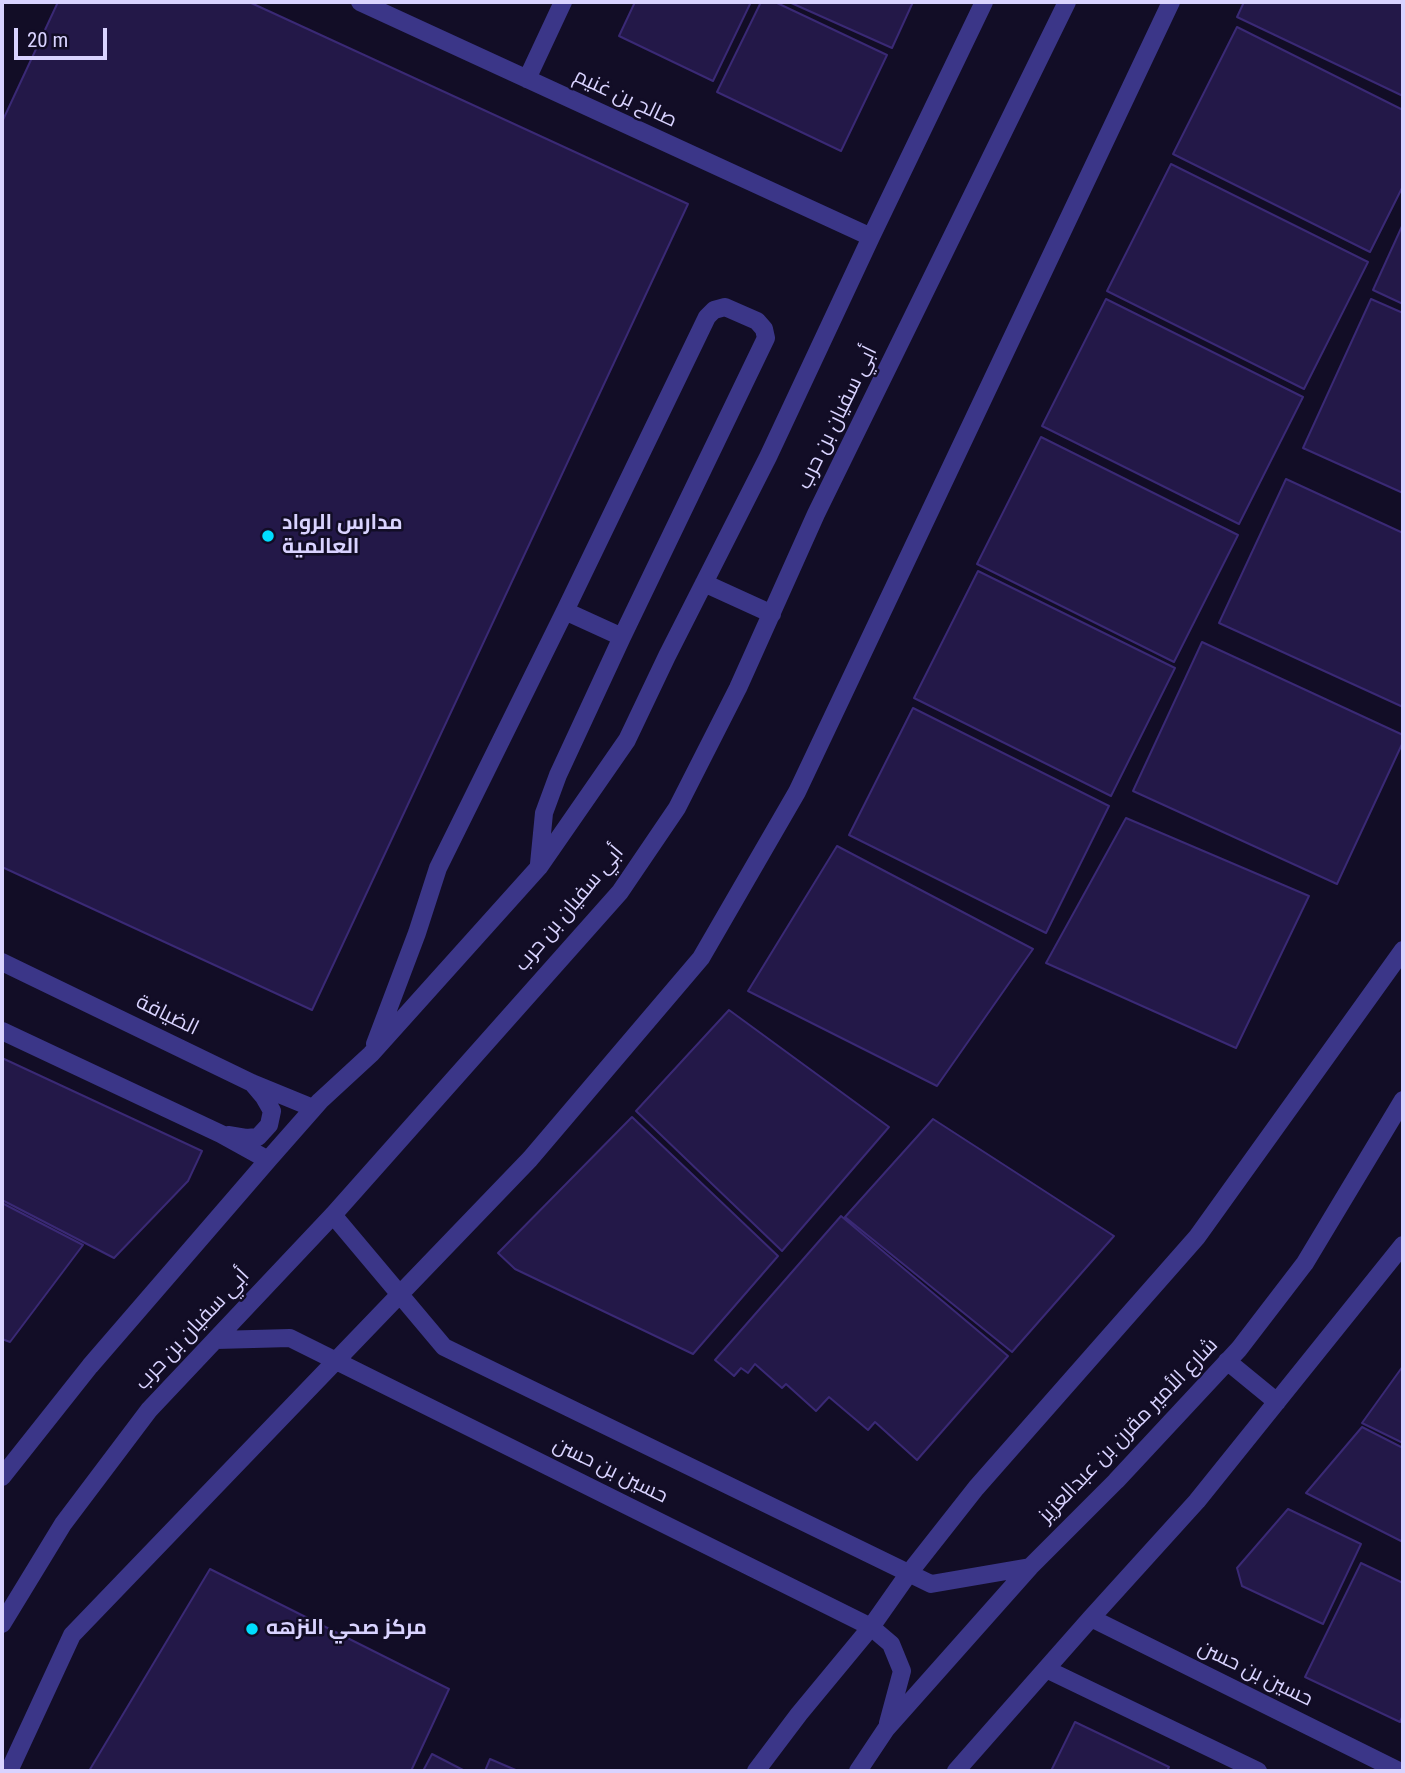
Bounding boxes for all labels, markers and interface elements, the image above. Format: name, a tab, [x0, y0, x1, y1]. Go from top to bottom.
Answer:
scale bar	[18, 14, 110, 58]
text: 20 m	[27, 28, 68, 52]
street label: صالح بن غنيم	[569, 64, 681, 134]
street label: أبي سفيان بن حرب	[792, 342, 884, 494]
place label: مدارس الرواد العالمية	[282, 511, 403, 561]
marker: مدارس الرواد العالمية	[260, 528, 276, 544]
street label: أبي سفيان بن حرب	[510, 841, 630, 977]
street label: الضيافة	[132, 990, 202, 1042]
street label: أبي سفيان بن حرب	[131, 1264, 255, 1396]
street label: شارع الأمير مقرن بن عبدالعزيز	[1034, 1333, 1224, 1529]
street label: حسين بن حسن	[549, 1432, 671, 1510]
place label: مركز صحي النزهه	[266, 1616, 427, 1642]
marker: مركز صحي النزهه	[244, 1621, 260, 1637]
street label: حسين بن حسن	[1194, 1635, 1316, 1713]

